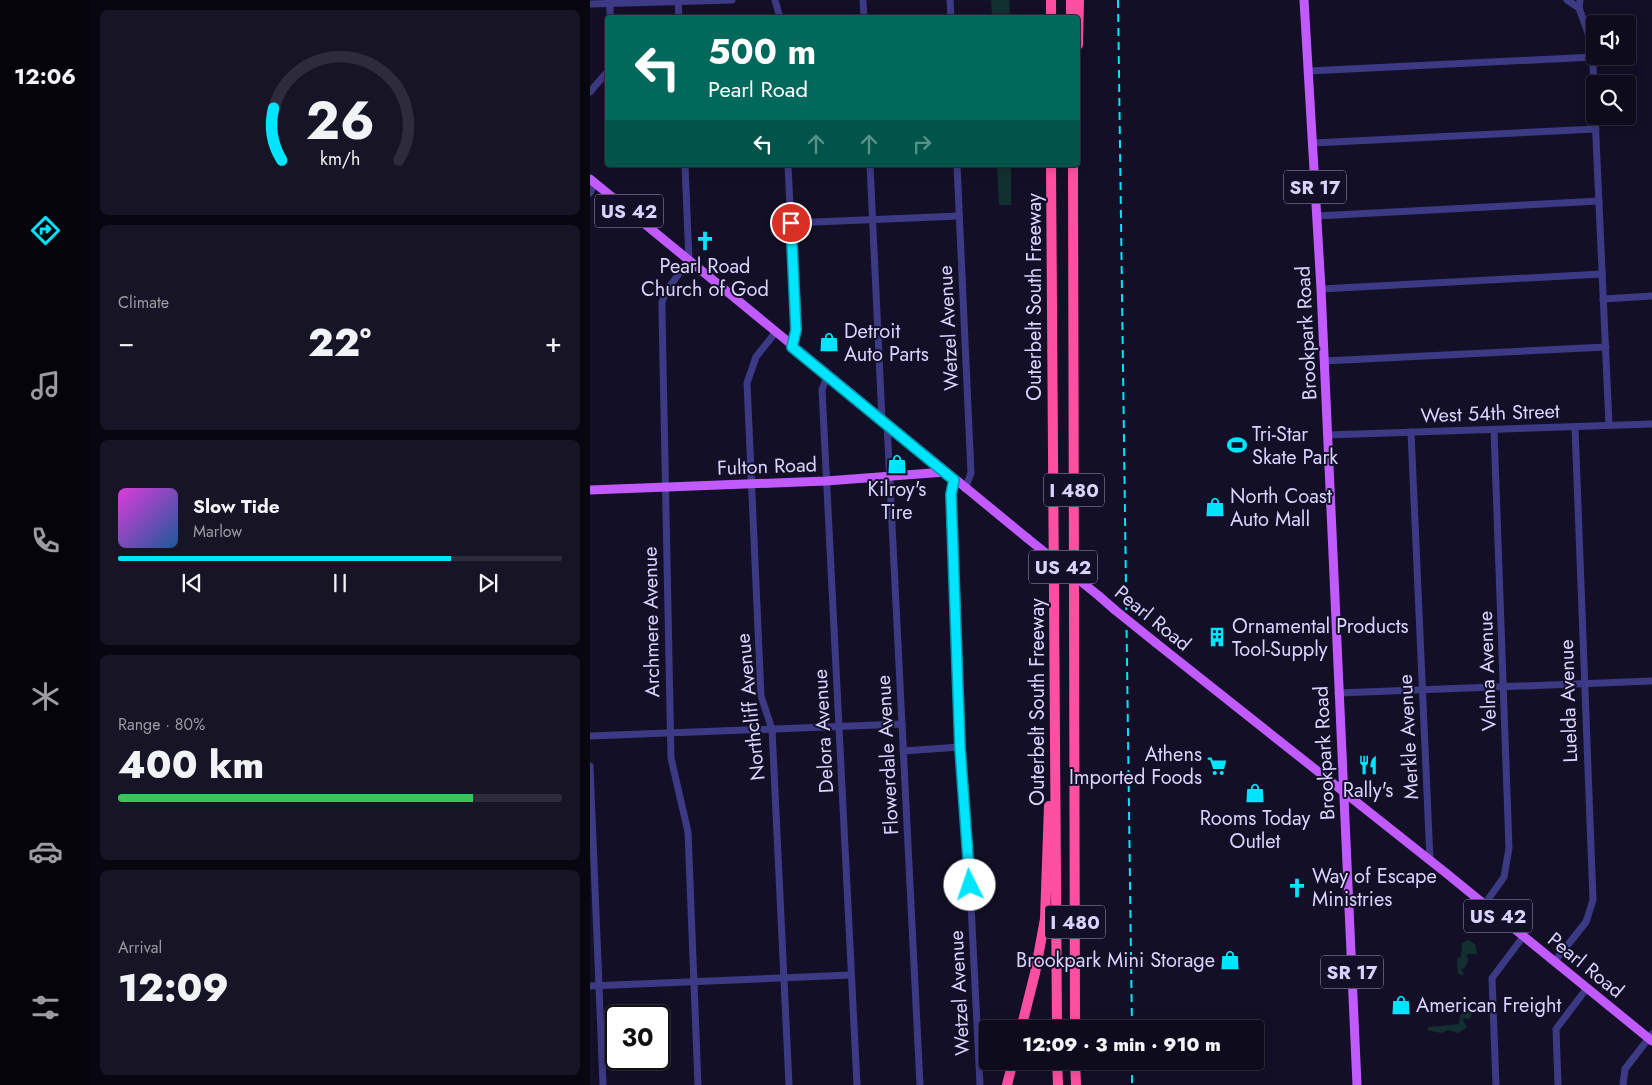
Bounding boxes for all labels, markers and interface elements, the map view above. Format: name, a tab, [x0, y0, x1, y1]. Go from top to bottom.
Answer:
map controls	[1586, 15, 1636, 125]
button: sound	[1586, 15, 1636, 65]
text: 500 m	[708, 27, 816, 77]
icon: left	[625, 35, 690, 100]
text: 12:06	[14, 60, 76, 92]
text: Pearl Road	[708, 73, 808, 105]
button: search	[1586, 75, 1636, 125]
text: 26	[306, 83, 374, 159]
icon: left	[749, 130, 777, 158]
icon: ahead	[802, 130, 830, 158]
icon: ahead	[855, 130, 883, 158]
icon: right	[908, 130, 936, 158]
text: km/h	[320, 146, 360, 172]
road number: SR 17	[1284, 170, 1346, 203]
street label: Outerbelt South Freeway	[1020, 193, 1049, 401]
road number: US 42	[595, 195, 663, 228]
pin	[770, 202, 812, 244]
icon: arrive	[777, 209, 805, 237]
icon: directions	[28, 213, 63, 248]
church icon: Pearl Road Church of God	[694, 230, 716, 252]
place label: Pearl Road Church of God	[641, 252, 769, 304]
street label: Wetzel Avenue	[931, 265, 966, 391]
street label: Brookpark Road	[1289, 265, 1324, 401]
text: Climate	[118, 291, 169, 314]
text: 22°	[308, 315, 371, 370]
place label: Detroit Auto Parts	[844, 317, 929, 369]
text: −	[118, 322, 135, 363]
text: +	[545, 322, 562, 363]
shop icon: Detroit Auto Parts	[818, 331, 840, 353]
icon: music	[28, 368, 63, 403]
street label: West 54th Street	[1420, 397, 1560, 430]
place label: Tri-Star Skate Park	[1252, 420, 1338, 472]
sports icon: Tri-Star Skate Park	[1226, 434, 1248, 456]
street label: Fulton Road	[717, 450, 818, 483]
shop icon: Kilroy's Tire	[886, 453, 908, 475]
road number: I 480	[1044, 474, 1104, 506]
place label: Kilroy's Tire	[868, 475, 926, 527]
place label: North Coast Auto Mall	[1230, 482, 1332, 534]
text: Slow Tide	[193, 493, 280, 520]
shop icon: North Coast Auto Mall	[1204, 496, 1226, 518]
text: Marlow	[193, 520, 242, 543]
icon: phone	[28, 523, 63, 558]
street label: Archmere Avenue	[636, 546, 667, 698]
road number: US 42	[1029, 550, 1097, 584]
icon: previous	[178, 569, 206, 597]
icon: pause	[326, 569, 354, 597]
icon: next	[474, 569, 502, 597]
street label: Pearl Road	[1108, 579, 1197, 658]
street label: Outerbelt South Freeway	[1023, 598, 1052, 806]
street label: Velma Avenue	[1471, 610, 1504, 731]
place label: Ornamental Products Tool-Supply	[1232, 612, 1409, 664]
building icon: Ornamental Products Tool-Supply	[1206, 626, 1228, 648]
street label: Northcliff Avenue	[728, 632, 773, 782]
street label: Luelda Avenue	[1552, 639, 1585, 763]
street label: Delora Avenue	[806, 668, 841, 794]
street label: Flowerdale Avenue	[869, 674, 906, 836]
street label: Merkle Avenue	[1391, 674, 1426, 800]
icon: climate	[28, 679, 63, 714]
street label: Brookpark Road	[1307, 685, 1342, 821]
text: Range · 80%	[118, 713, 205, 736]
text: 400 km	[118, 737, 264, 792]
place label: Athens Imported Foods	[1069, 740, 1202, 792]
restaurant icon: Rally's	[1357, 754, 1379, 776]
supermarket icon: Athens Imported Foods	[1206, 755, 1228, 777]
place label: Rally's	[1343, 776, 1393, 805]
shop icon: Rooms Today Outlet	[1244, 782, 1266, 804]
place label: Rooms Today Outlet	[1200, 804, 1311, 856]
icon: car	[28, 834, 63, 869]
position arrow	[943, 858, 995, 910]
place label: Way of Escape Ministries	[1312, 862, 1437, 914]
church icon: Way of Escape Ministries	[1286, 877, 1308, 899]
road number: US 42	[1464, 899, 1532, 932]
road number: I 480	[1045, 906, 1105, 939]
street label: Pearl Road	[1541, 926, 1630, 1005]
street label: Wetzel Avenue	[942, 930, 977, 1056]
text: Arrival	[118, 936, 162, 959]
place label: Brookpark Mini Storage	[1016, 946, 1215, 975]
shop icon: Brookpark Mini Storage	[1219, 949, 1241, 971]
road number: SR 17	[1321, 956, 1383, 989]
text: 12:09	[118, 960, 229, 1015]
icon: filters	[28, 990, 63, 1025]
place label: American Freight	[1416, 991, 1561, 1020]
shop icon: American Freight	[1390, 994, 1412, 1016]
speed limit sign: 30	[605, 1005, 670, 1070]
text: 12:09 · 3 min · 910 m	[1022, 1031, 1221, 1058]

